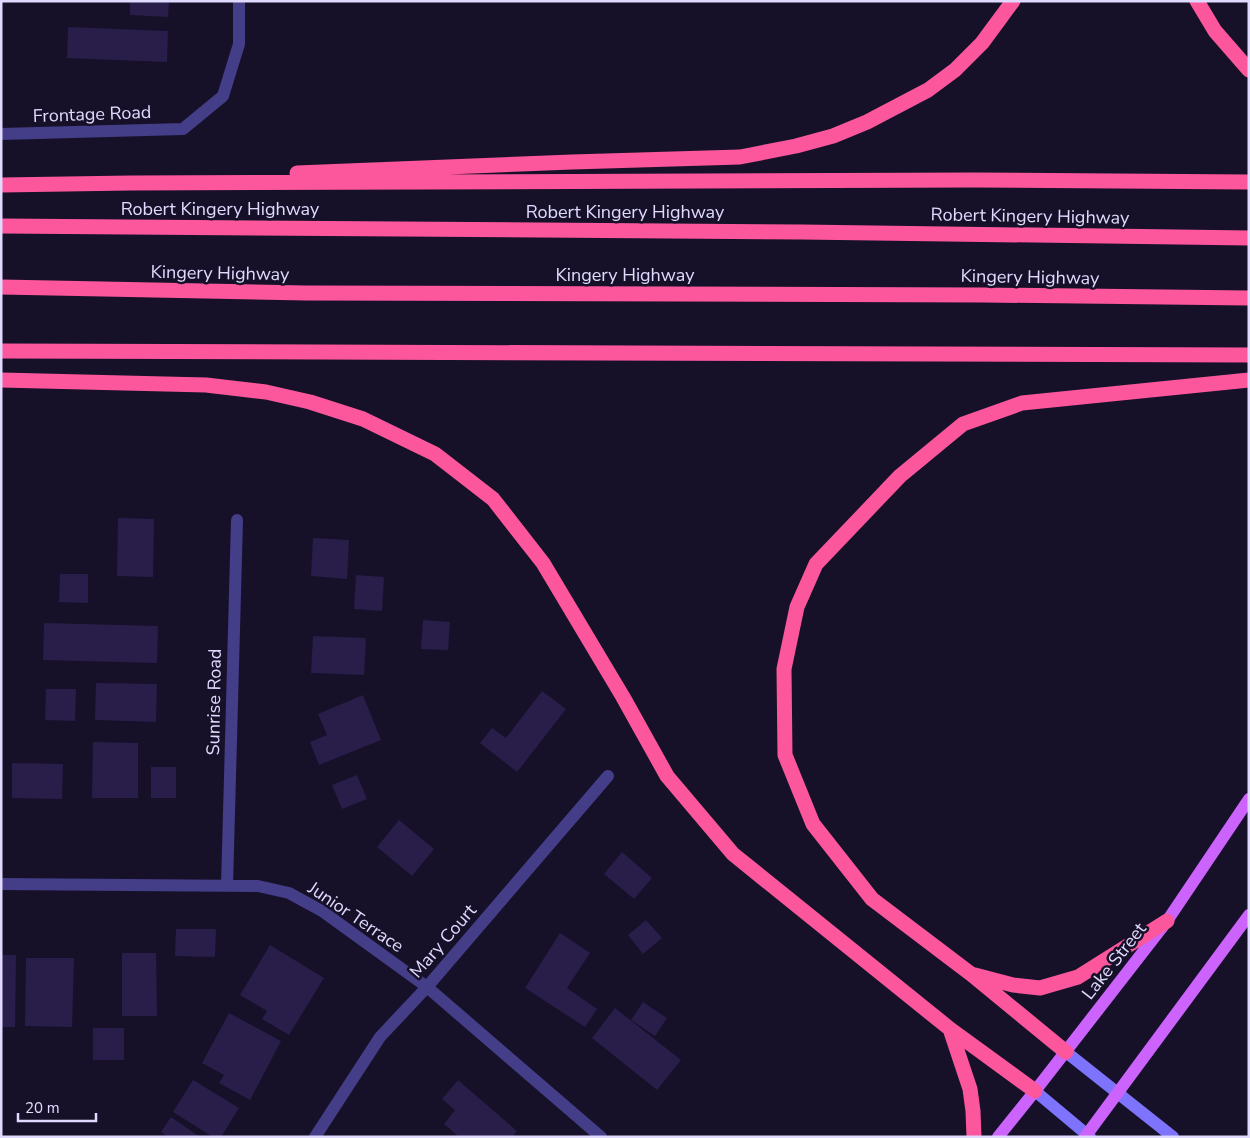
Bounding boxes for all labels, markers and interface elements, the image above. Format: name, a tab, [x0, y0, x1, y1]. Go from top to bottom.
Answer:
street label: Frontage Road	[32, 100, 152, 128]
street label: Robert Kingery Highway	[121, 197, 320, 221]
street label: Robert Kingery Highway	[526, 200, 725, 224]
street label: Robert Kingery Highway	[930, 202, 1130, 230]
street label: Kingery Highway	[150, 260, 290, 286]
street label: Kingery Highway	[556, 263, 695, 287]
street label: Kingery Highway	[960, 264, 1100, 290]
street label: Sunrise Road	[201, 648, 227, 756]
street label: Junior Terrace	[303, 876, 409, 958]
street label: Mary Court	[404, 898, 482, 983]
street label: Lake Street	[1076, 917, 1152, 1004]
scale bar	[18, 1090, 95, 1122]
text: 20 m	[25, 1098, 60, 1118]

